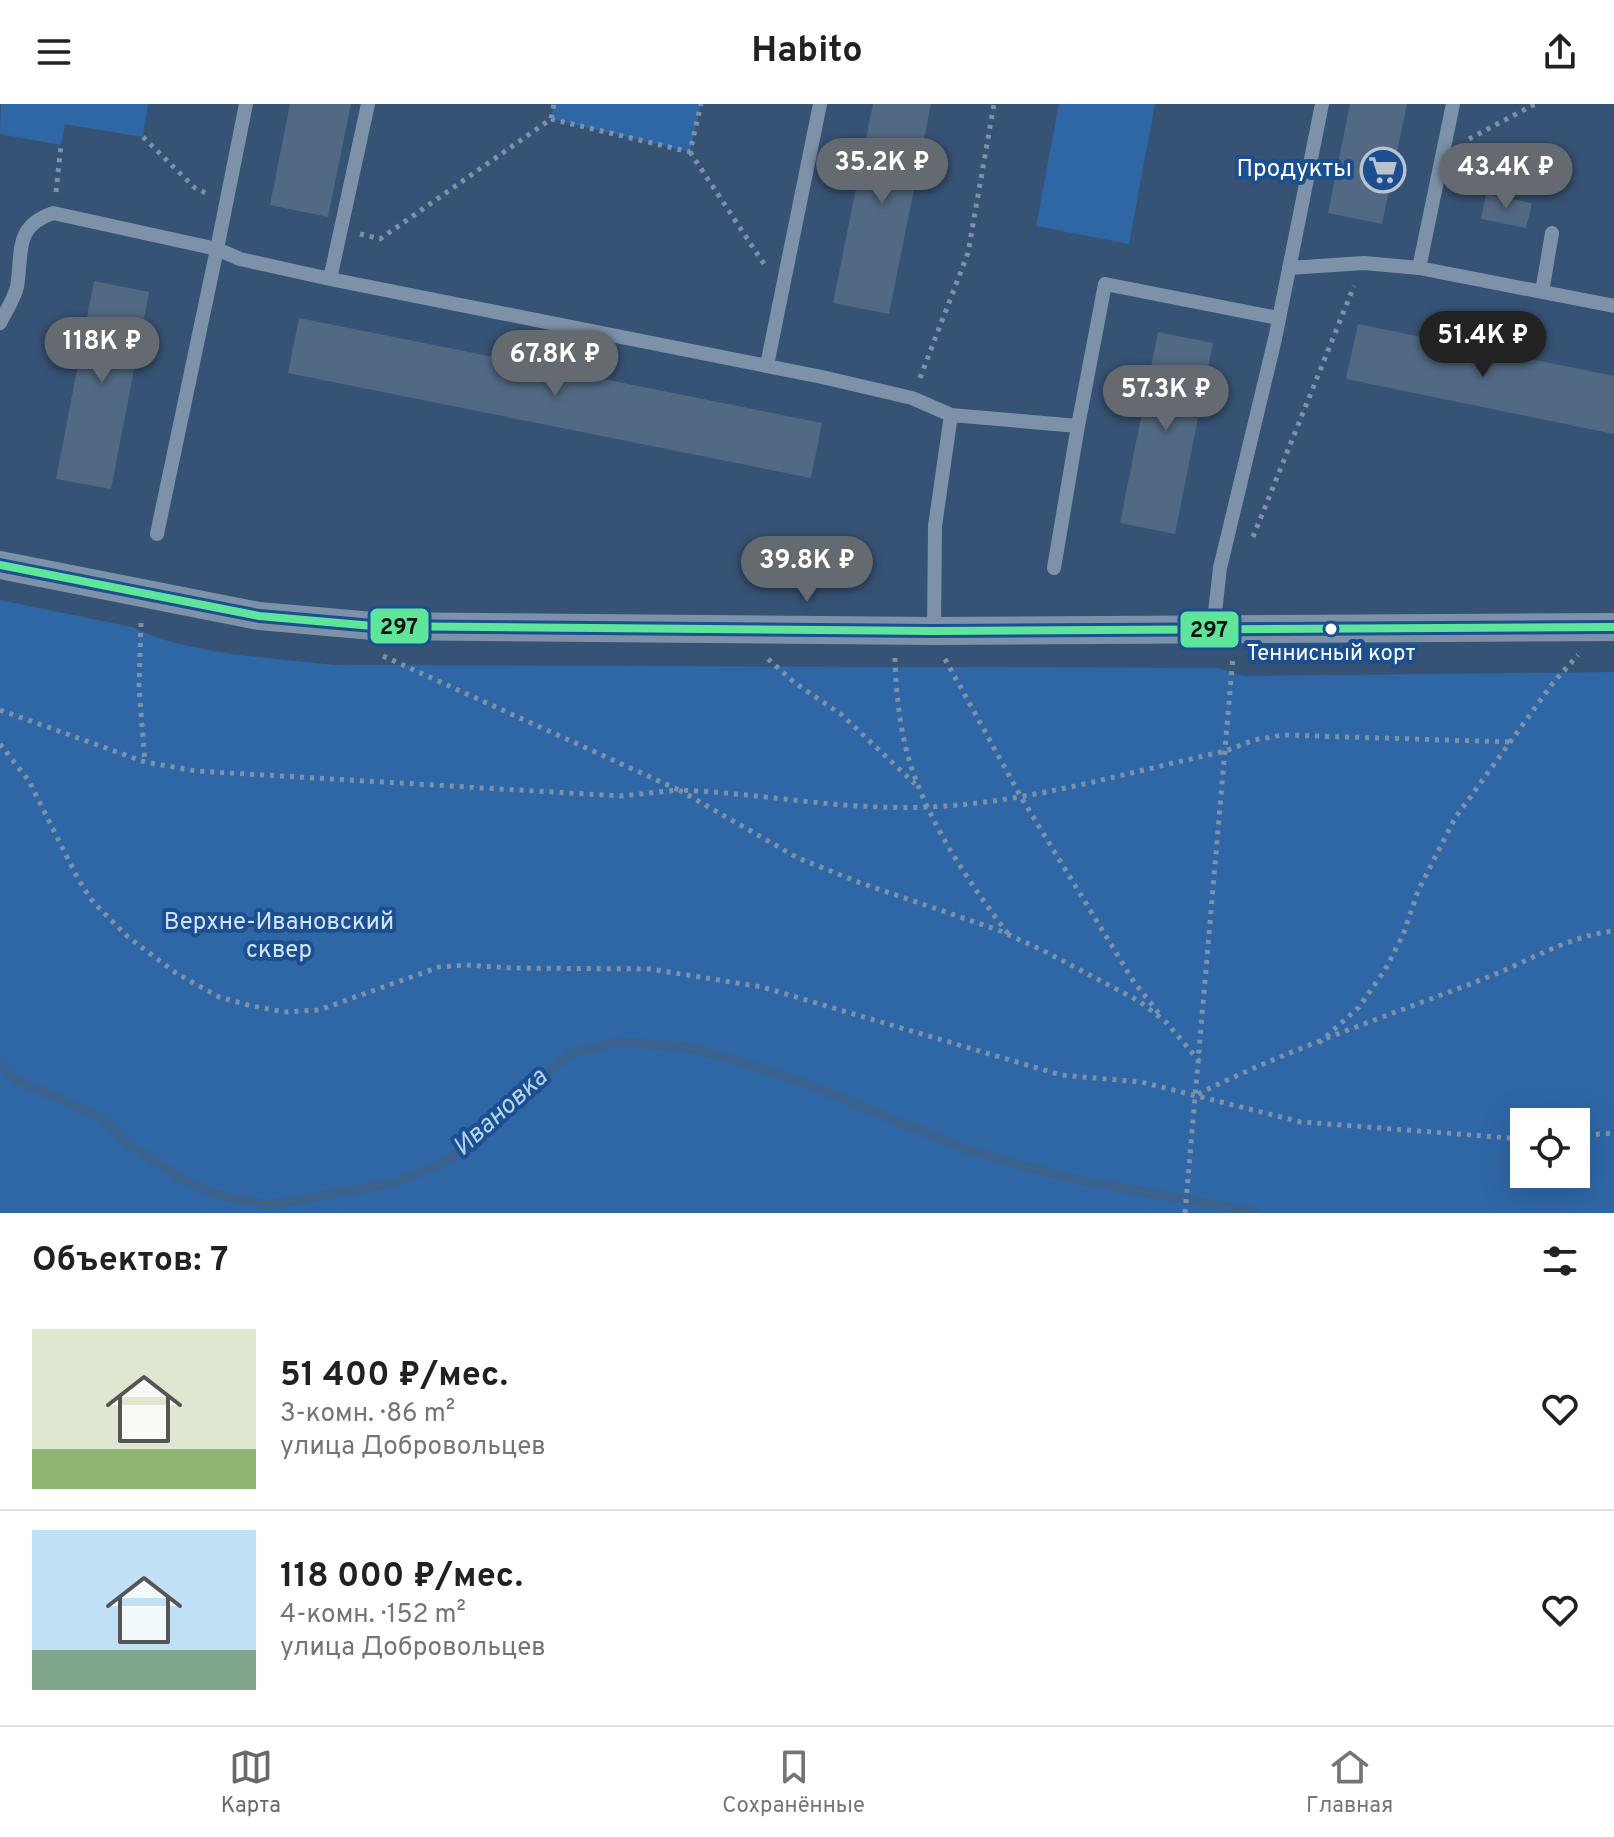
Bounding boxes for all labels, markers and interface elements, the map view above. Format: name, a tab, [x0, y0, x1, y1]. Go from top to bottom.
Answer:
text: Habito	[751, 29, 863, 75]
icon: menu	[32, 30, 76, 74]
icon: share	[1538, 30, 1582, 74]
pin: 35.2K ₽	[808, 138, 956, 206]
pin: 43.4K ₽	[1432, 143, 1580, 211]
supermarket icon: Продукты	[1359, 146, 1407, 194]
text: 35.2K ₽	[834, 147, 930, 180]
text: 43.4K ₽	[1458, 152, 1554, 185]
place label: Продукты	[1236, 155, 1352, 185]
pin: 51.4K ₽	[1409, 311, 1557, 379]
pin: 118K ₽	[37, 317, 167, 385]
text: 51.4K ₽	[1437, 320, 1529, 353]
text: 118K ₽	[62, 326, 142, 359]
pin: 67.8K ₽	[481, 330, 629, 398]
text: 67.8K ₽	[509, 339, 601, 372]
pin: 57.3K ₽	[1092, 365, 1240, 433]
text: 57.3K ₽	[1121, 374, 1211, 407]
pin: 39.8K ₽	[733, 536, 881, 604]
text: 39.8K ₽	[759, 545, 855, 578]
line badge: 297	[369, 607, 430, 645]
line badge: 297	[1179, 610, 1240, 649]
text: 297	[380, 615, 418, 642]
text: 297	[1190, 618, 1228, 645]
marker: Теннисный корт	[1323, 621, 1339, 637]
place label: Теннисный корт	[1247, 641, 1416, 668]
park label: Верхне-Ивановский сквер	[164, 908, 394, 966]
water label: Ивановка	[447, 1061, 556, 1164]
map controls	[1510, 1108, 1590, 1188]
button: locate	[1510, 1108, 1590, 1188]
icon: filters	[1538, 1239, 1582, 1283]
text: Объектов: 7	[32, 1240, 228, 1283]
text: 51 400 ₽/мес.	[280, 1355, 508, 1398]
icon: home	[96, 1361, 192, 1457]
icon: heart	[1538, 1387, 1582, 1431]
text: 3-комн. · 86 m²	[280, 1398, 455, 1431]
text: улица Добровольцев	[280, 1431, 546, 1464]
text: 118 000 ₽/мес.	[280, 1556, 523, 1599]
icon: home	[96, 1562, 192, 1658]
icon: heart	[1538, 1588, 1582, 1632]
text: 4-комн. · 152 m²	[280, 1599, 466, 1632]
text: улица Добровольцев	[280, 1632, 546, 1665]
tab: Карта	[221, 1745, 281, 1820]
tab: Сохранённые	[722, 1745, 865, 1820]
tab: Главная	[1306, 1745, 1393, 1820]

